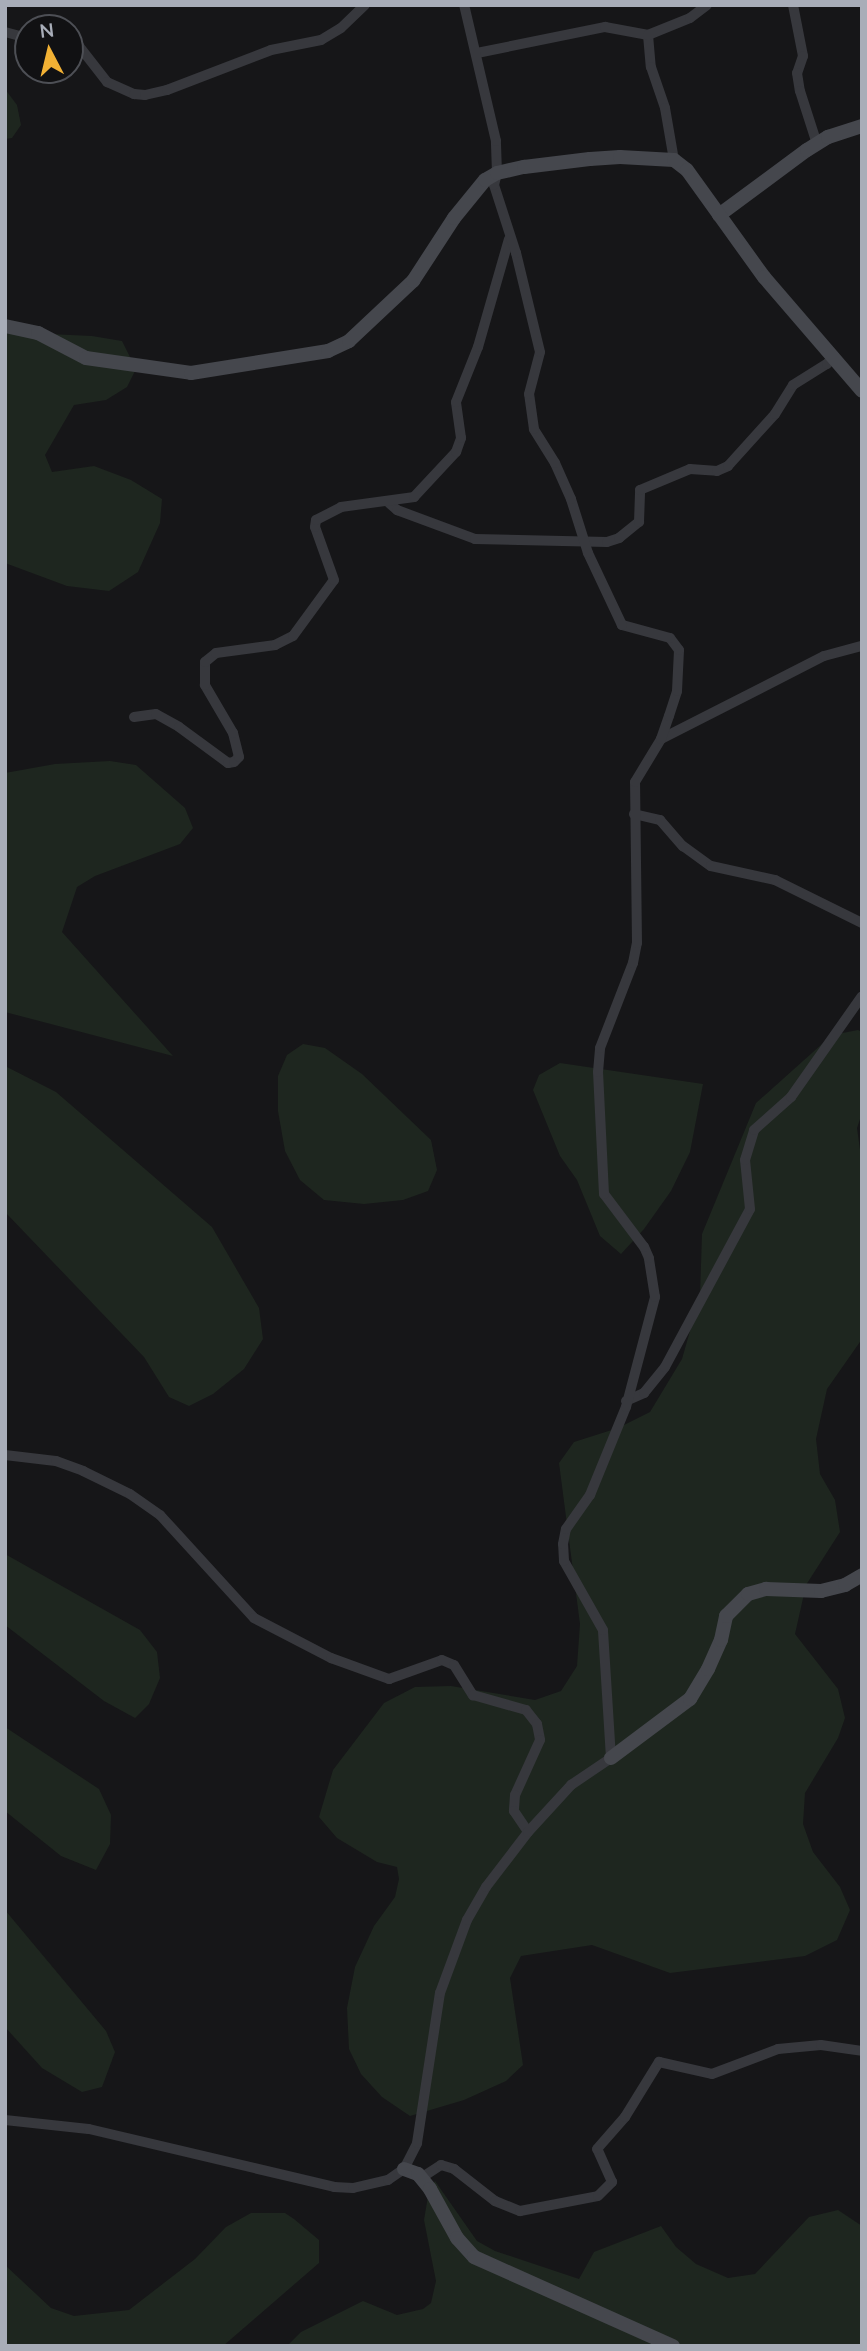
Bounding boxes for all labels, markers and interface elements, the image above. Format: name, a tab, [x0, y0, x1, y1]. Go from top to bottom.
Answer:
north arrow	[14, 14, 84, 84]
text: N	[38, 17, 55, 43]

